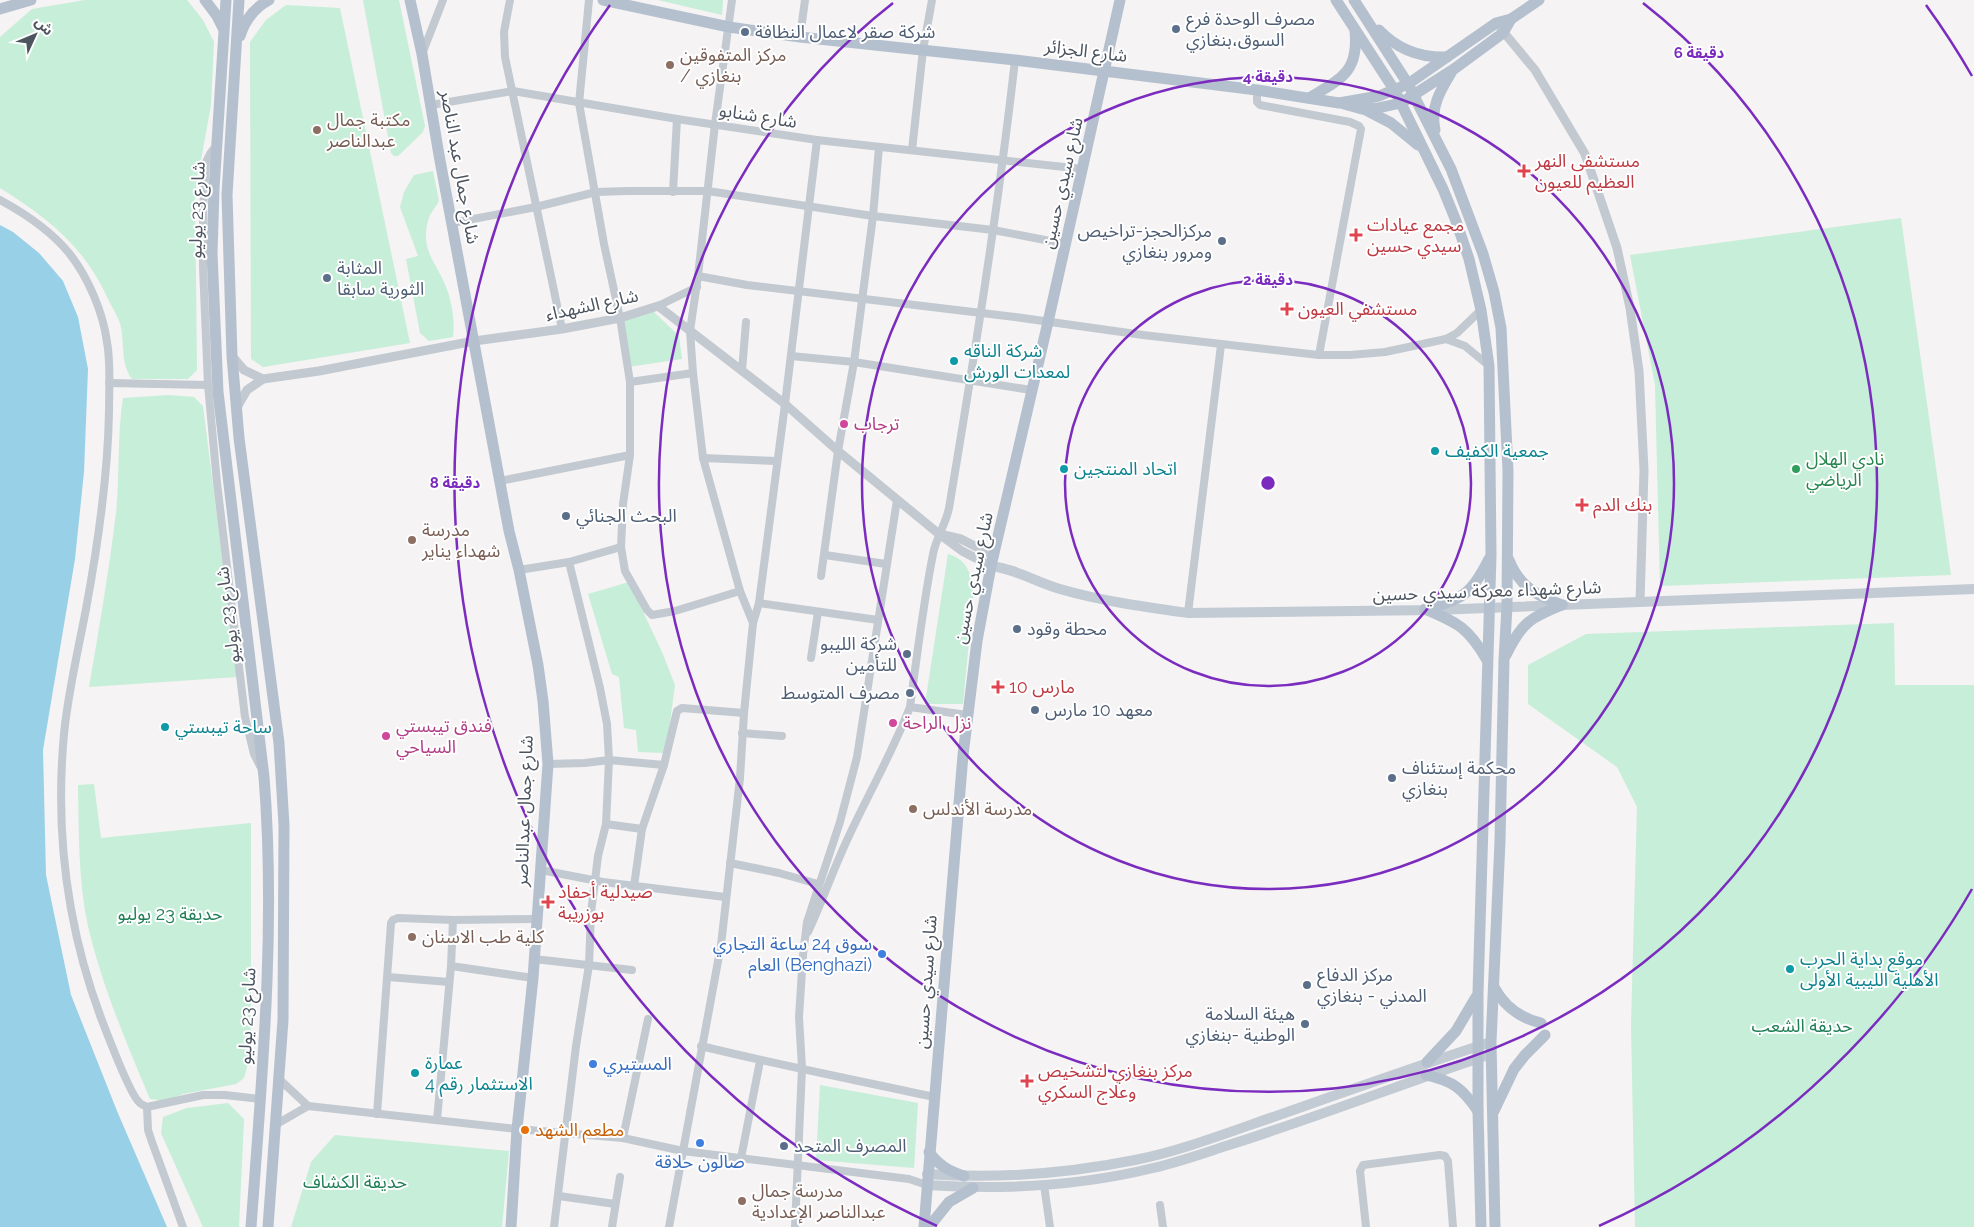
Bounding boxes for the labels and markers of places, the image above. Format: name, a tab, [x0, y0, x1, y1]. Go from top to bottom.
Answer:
place label: مصرف الوحدة فرع السوق،بنغازي	[1186, 8, 1315, 53]
place label: شركة صقر لاعمال النظافة	[755, 21, 935, 43]
marker: مصرف الوحدة فرع السوق،بنغازي	[1170, 23, 1182, 35]
marker: شركة صقر لاعمال النظافة	[739, 26, 751, 38]
place label: مركز المتفوقين / بنغازي	[680, 44, 786, 89]
marker: مركز المتفوقين / بنغازي	[664, 59, 676, 71]
place label: مكتبة جمال عبدالناصر	[326, 109, 411, 152]
marker: مكتبة جمال عبدالناصر	[311, 124, 323, 136]
place label: مستشفى النهر العظيم للعيون	[1534, 150, 1640, 195]
marker: مستشفى النهر العظيم للعيون	[1517, 164, 1531, 178]
place label: مجمع عيادات سيدي حسين	[1367, 214, 1464, 259]
place label: مركزالحجز-تراخيص ومرور بنغازي	[1077, 220, 1212, 265]
marker: مجمع عيادات سيدي حسين	[1349, 228, 1363, 242]
marker: مركزالحجز-تراخيص ومرور بنغازي	[1216, 235, 1228, 247]
place label: المثابة الثورية سابقا	[337, 257, 424, 300]
marker: المثابة الثورية سابقا	[321, 272, 333, 284]
place label: مستشفي العيون	[1298, 298, 1417, 322]
marker: مستشفي العيون	[1280, 302, 1294, 316]
place label: شركة الناقه لمعدات الورش	[964, 340, 1070, 383]
marker: شركة الناقه لمعدات الورش	[948, 355, 960, 367]
place label: ترجاب	[854, 413, 900, 435]
marker: ترجاب	[838, 418, 850, 430]
place label: جمعية الكفيف	[1445, 440, 1549, 461]
marker: جمعية الكفيف	[1429, 445, 1441, 457]
place label: نادي الهلال الرياضي	[1806, 448, 1884, 493]
place label: اتحاد المنتجين	[1074, 458, 1177, 480]
marker: اتحاد المنتجين	[1058, 463, 1070, 475]
marker: نادي الهلال الرياضي	[1790, 463, 1802, 475]
centre of rings	[1259, 474, 1277, 492]
place label: بنك الدم	[1593, 494, 1652, 519]
marker: بنك الدم	[1575, 498, 1589, 512]
place label: البحث الجنائي	[576, 505, 677, 529]
marker: البحث الجنائي	[560, 510, 572, 522]
place label: مدرسة شهداء يناير	[421, 519, 500, 562]
marker: مدرسة شهداء يناير	[406, 534, 418, 546]
place label: محطة وقود	[1027, 618, 1107, 640]
marker: محطة وقود	[1011, 623, 1023, 635]
place label: شركة الليبو للتأمين	[820, 633, 897, 676]
marker: شركة الليبو للتأمين	[901, 648, 913, 660]
place label: 10 مارس	[1009, 676, 1075, 698]
marker: 10 مارس	[991, 680, 1005, 694]
place label: مصرف المتوسط	[781, 682, 900, 704]
marker: مصرف المتوسط	[904, 687, 916, 699]
place label: معهد 10 مارس	[1045, 699, 1153, 721]
marker: معهد 10 مارس	[1029, 704, 1041, 716]
place label: نزل الراحة	[903, 712, 971, 734]
place label: فندق تيبستي السياحي	[396, 715, 492, 760]
place label: ساحة تيبستي	[175, 716, 272, 740]
marker: نزل الراحة	[887, 717, 899, 729]
marker: ساحة تيبستي	[159, 721, 171, 733]
marker: فندق تيبستي السياحي	[380, 730, 392, 742]
place label: محكمة إستئناف بنغازي	[1402, 757, 1516, 802]
marker: محكمة إستئناف بنغازي	[1386, 772, 1398, 784]
place label: مدرسة الأندلس	[923, 798, 1032, 820]
marker: مدرسة الأندلس	[907, 803, 919, 815]
place label: صيدلية أحفاد بوزريبة	[558, 881, 653, 924]
marker: صيدلية أحفاد بوزريبة	[542, 896, 554, 908]
place label: كلية طب الاسنان	[422, 926, 545, 948]
marker: كلية طب الاسنان	[406, 931, 418, 943]
place label: سوق 24 ساعة التجاري العام (Benghazi)	[713, 933, 872, 979]
marker: سوق 24 ساعة التجاري العام (Benghazi)	[876, 948, 888, 960]
place label: موقع بداية الحرب الأهلية الليبية الأولى	[1800, 948, 1939, 991]
marker: موقع بداية الحرب الأهلية الليبية الأولى	[1784, 963, 1796, 975]
place label: مركز الدفاع المدني - بنغازي	[1317, 964, 1427, 1009]
marker: مركز الدفاع المدني - بنغازي	[1301, 979, 1313, 991]
place label: هيئة السلامة الوطنية -بنغازي	[1186, 1003, 1295, 1048]
marker: هيئة السلامة الوطنية -بنغازي	[1299, 1018, 1311, 1030]
place label: عمارة الاستثمار رقم 4	[425, 1052, 533, 1097]
place label: المستيري	[603, 1053, 672, 1077]
marker: المستيري	[587, 1058, 599, 1070]
place label: مركز بنغازي لتشخيص وعلاج السكري	[1038, 1060, 1193, 1105]
marker: عمارة الاستثمار رقم 4	[409, 1067, 421, 1079]
marker: مركز بنغازي لتشخيص وعلاج السكري	[1020, 1074, 1034, 1088]
place label: مطعم الشهد	[535, 1119, 624, 1143]
marker: مطعم الشهد	[519, 1124, 531, 1136]
place label: المصرف المتحد	[794, 1135, 906, 1157]
marker: صالون حلاقة	[694, 1137, 706, 1149]
marker: المصرف المتحد	[778, 1140, 790, 1152]
place label: صالون حلاقة	[655, 1151, 745, 1173]
place label: مدرسة جمال عبدالناصر الإعدادية	[752, 1180, 886, 1224]
marker: مدرسة جمال عبدالناصر الإعدادية	[736, 1195, 748, 1207]

